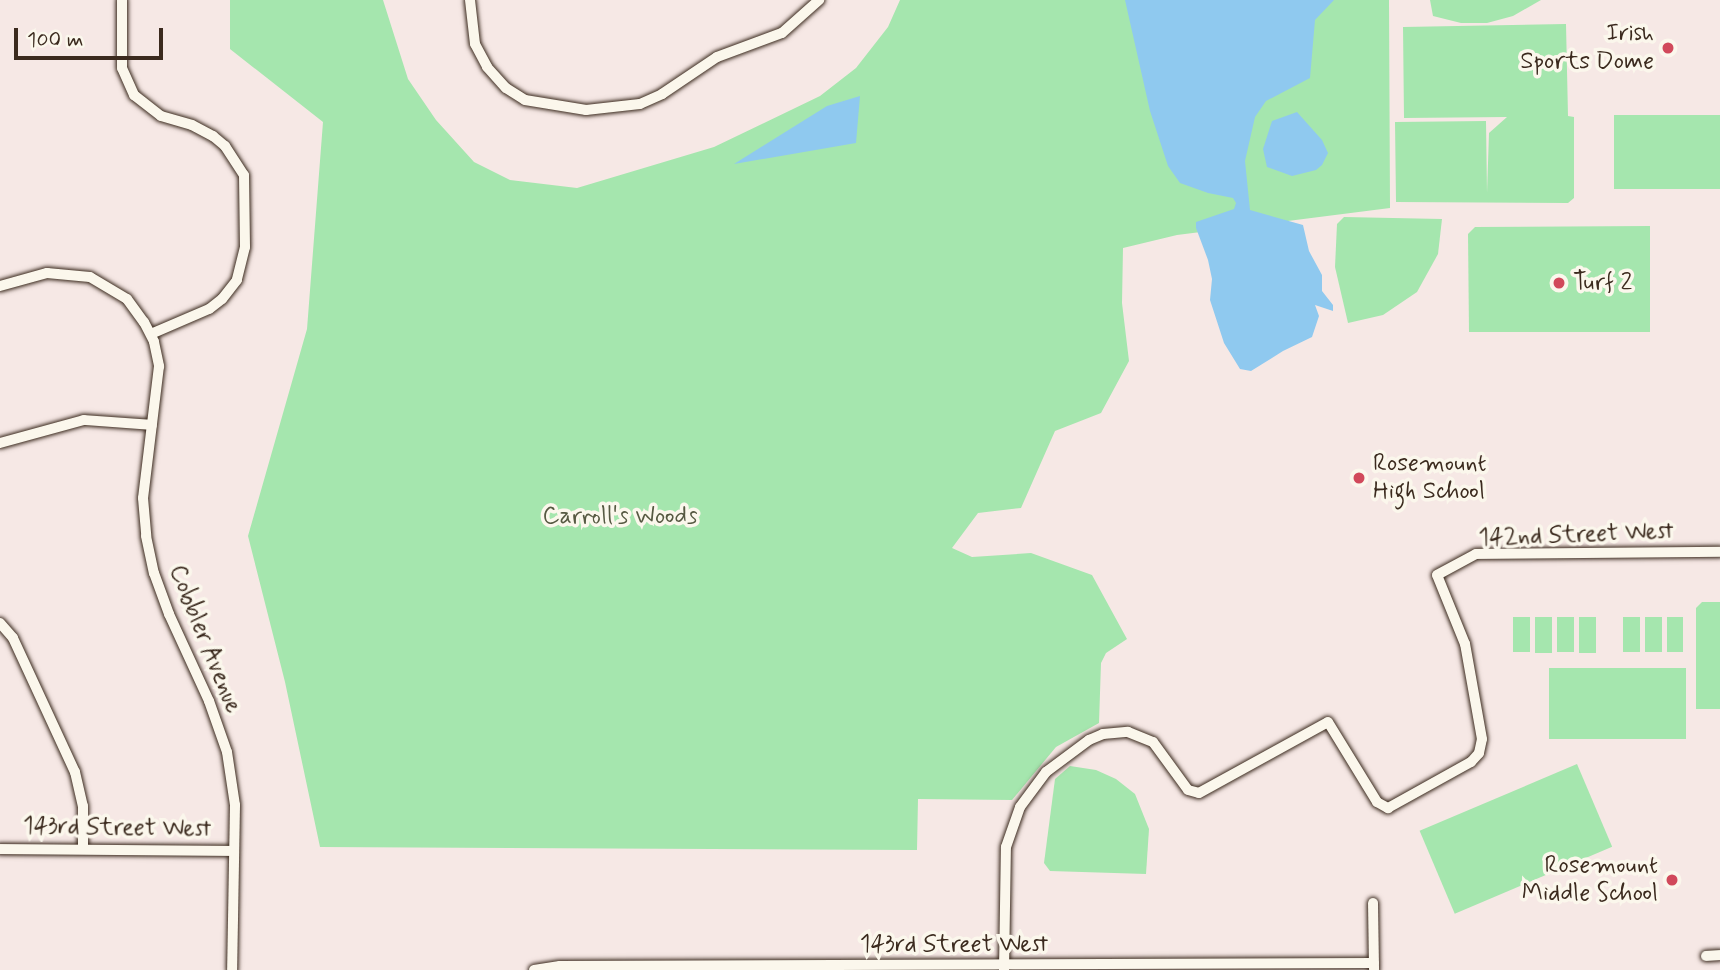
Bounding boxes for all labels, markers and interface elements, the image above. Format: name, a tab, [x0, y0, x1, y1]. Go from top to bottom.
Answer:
scale bar	[18, 14, 166, 58]
place label: Irish Sports Dome	[1517, 20, 1654, 76]
text: 100 m	[27, 26, 83, 54]
marker: Irish Sports Dome	[1660, 40, 1676, 56]
place label: Turf 2	[1573, 269, 1632, 297]
marker: Turf 2	[1551, 275, 1567, 291]
place label: Rosemount High School	[1373, 450, 1486, 506]
marker: Rosemount High School	[1351, 470, 1367, 486]
park label: Carroll's Woods	[542, 503, 698, 531]
street label: 142nd Street West	[1478, 517, 1674, 553]
street label: Cobbler Avenue	[161, 558, 249, 720]
street label: 143rd Street West	[23, 812, 211, 844]
place label: Rosemount Middle School	[1521, 852, 1658, 908]
marker: Rosemount Middle School	[1664, 872, 1680, 888]
street label: 143rd Street West	[860, 931, 1048, 959]

